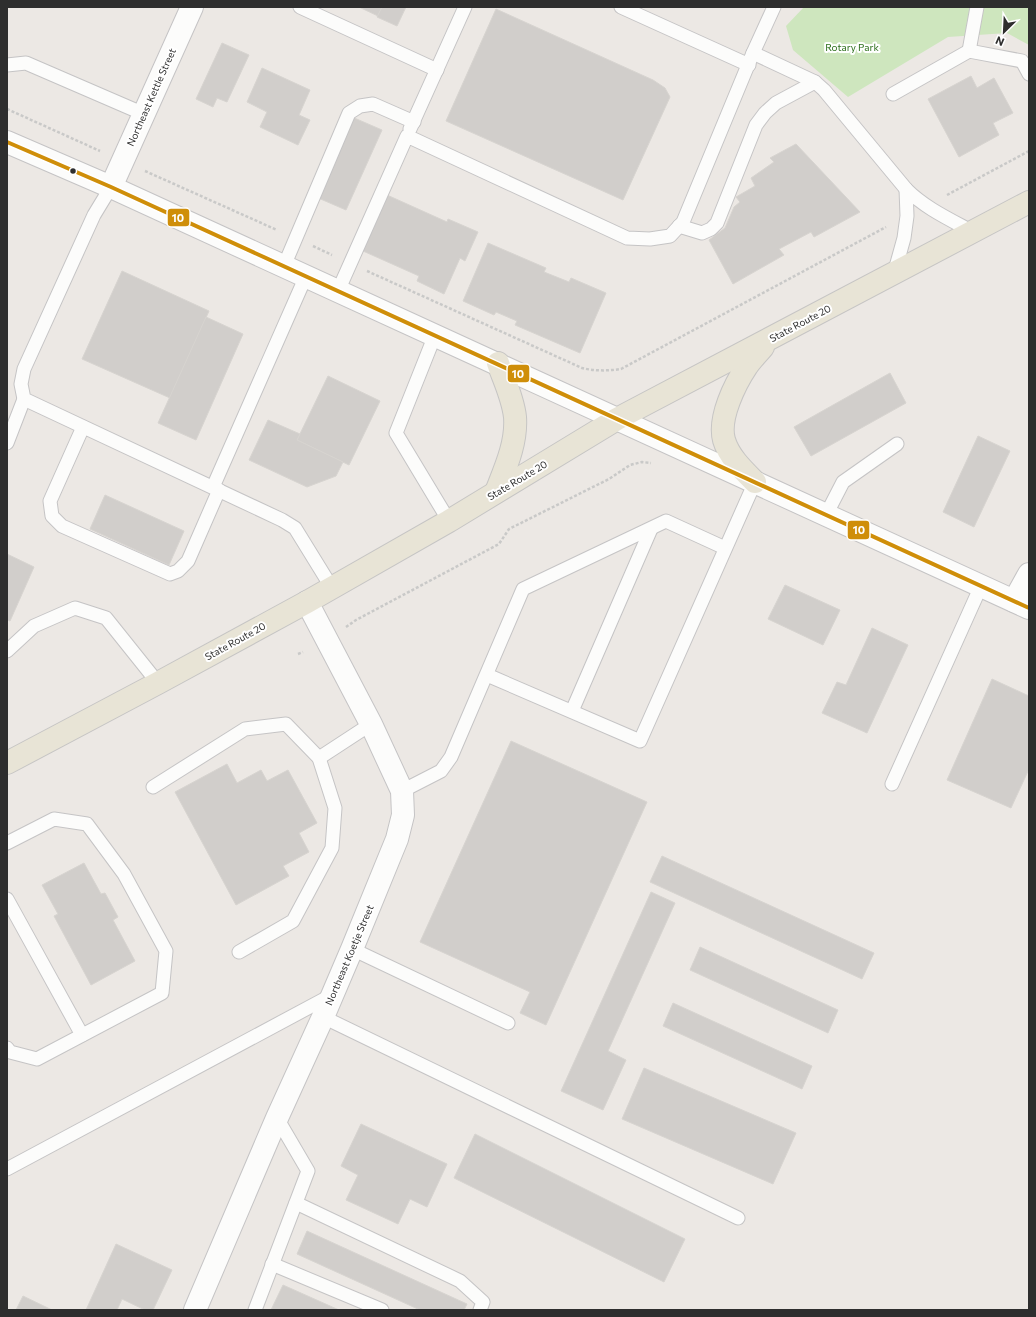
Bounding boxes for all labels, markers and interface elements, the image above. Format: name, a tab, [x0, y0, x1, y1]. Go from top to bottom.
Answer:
north arrow	[984, 12, 1024, 52]
text: N	[993, 34, 1006, 49]
park label: Rotary Park	[825, 41, 879, 53]
street label: Northeast Kettle Street	[124, 46, 178, 148]
unlabelled marker	[68, 166, 78, 176]
line badge: 10	[167, 208, 190, 227]
text: 10	[172, 211, 184, 224]
street label: State Route 20	[767, 302, 833, 344]
line badge: 10	[507, 364, 530, 383]
text: 10	[512, 367, 524, 380]
street label: State Route 20	[485, 457, 549, 503]
line badge: 10	[847, 520, 870, 540]
text: 10	[853, 523, 865, 536]
street label: State Route 20	[203, 619, 267, 663]
street label: Northeast Koetje Street	[322, 903, 376, 1007]

